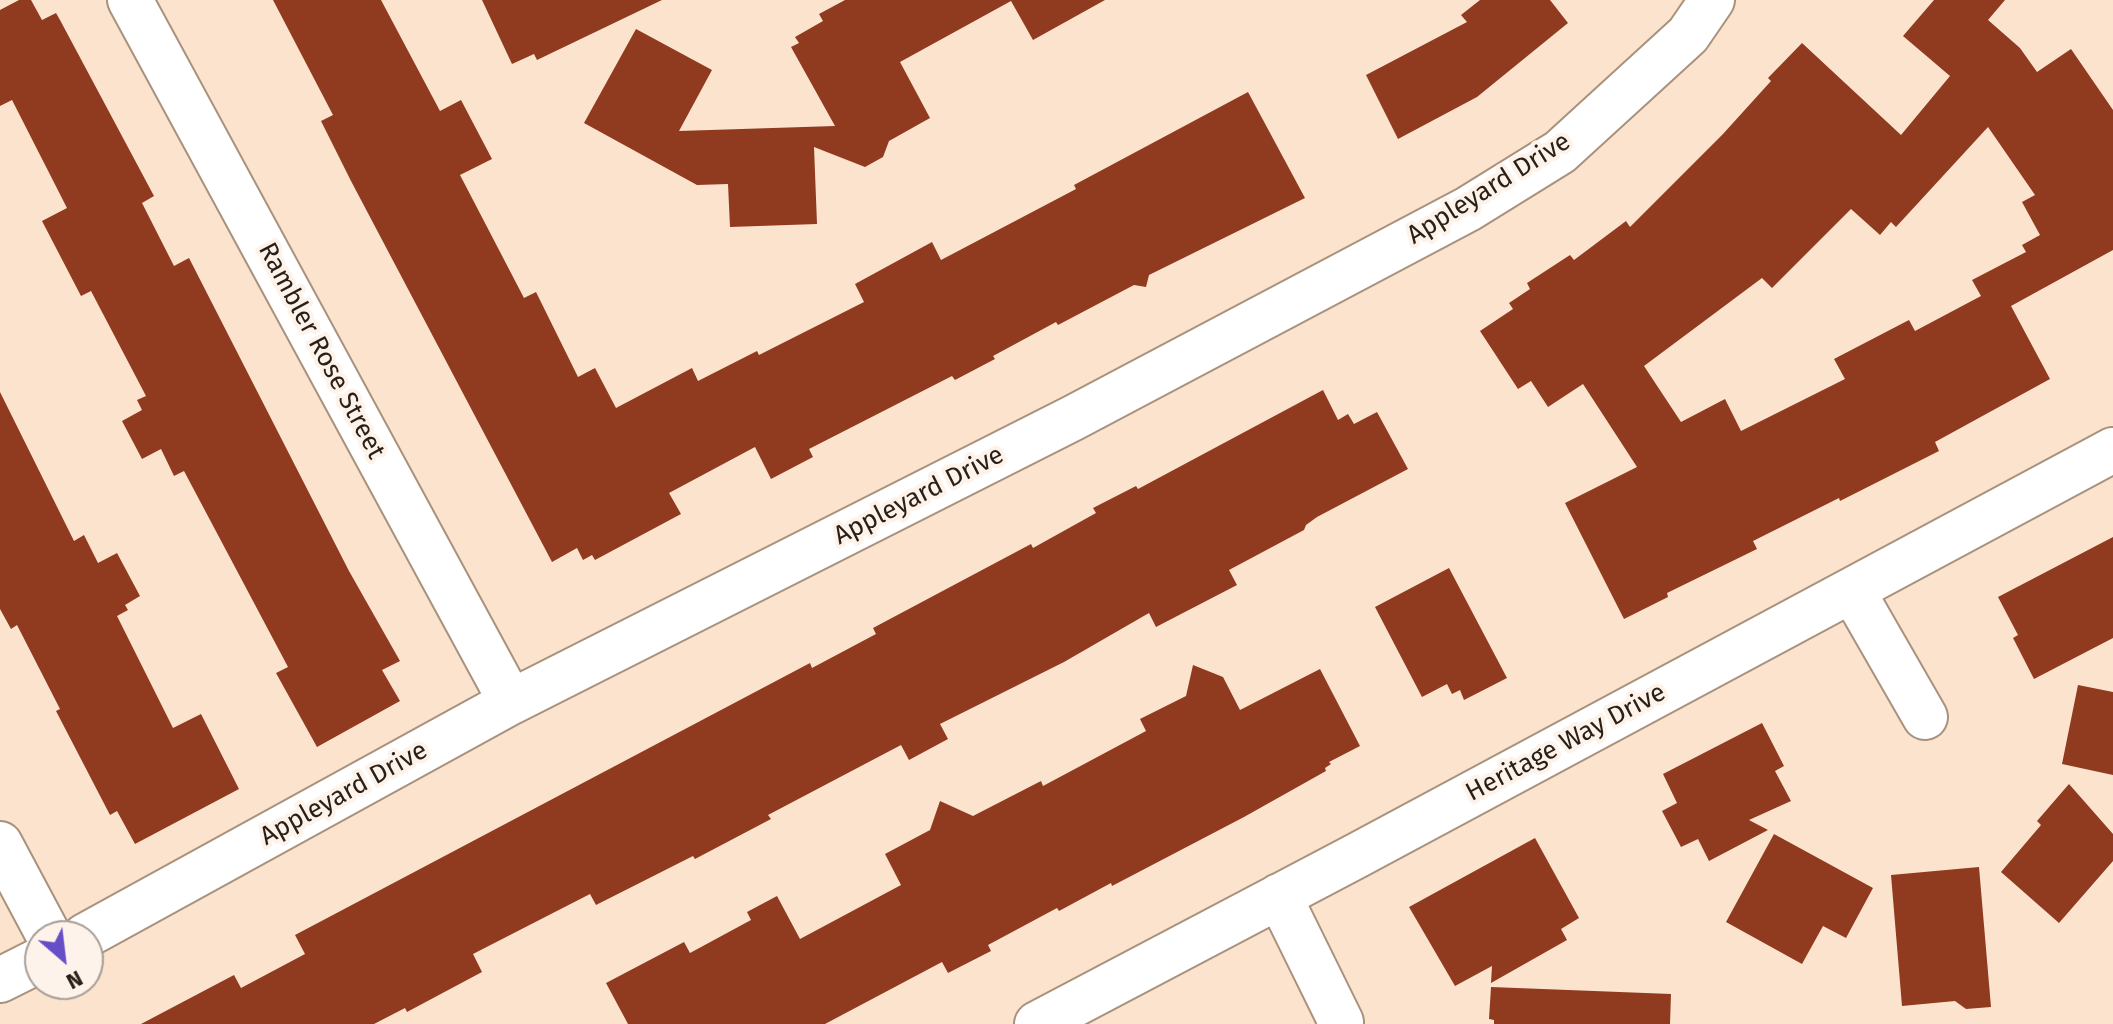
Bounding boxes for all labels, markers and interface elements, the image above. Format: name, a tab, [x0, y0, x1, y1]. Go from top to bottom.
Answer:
street label: Appleyard Drive	[1402, 126, 1576, 252]
street label: Rambler Rose Street	[251, 238, 391, 464]
street label: Appleyard Drive	[829, 440, 1009, 552]
street label: Heritage Way Drive	[1461, 677, 1671, 809]
street label: Appleyard Drive	[255, 735, 433, 853]
north arrow	[24, 920, 104, 1000]
text: N	[62, 965, 87, 995]

